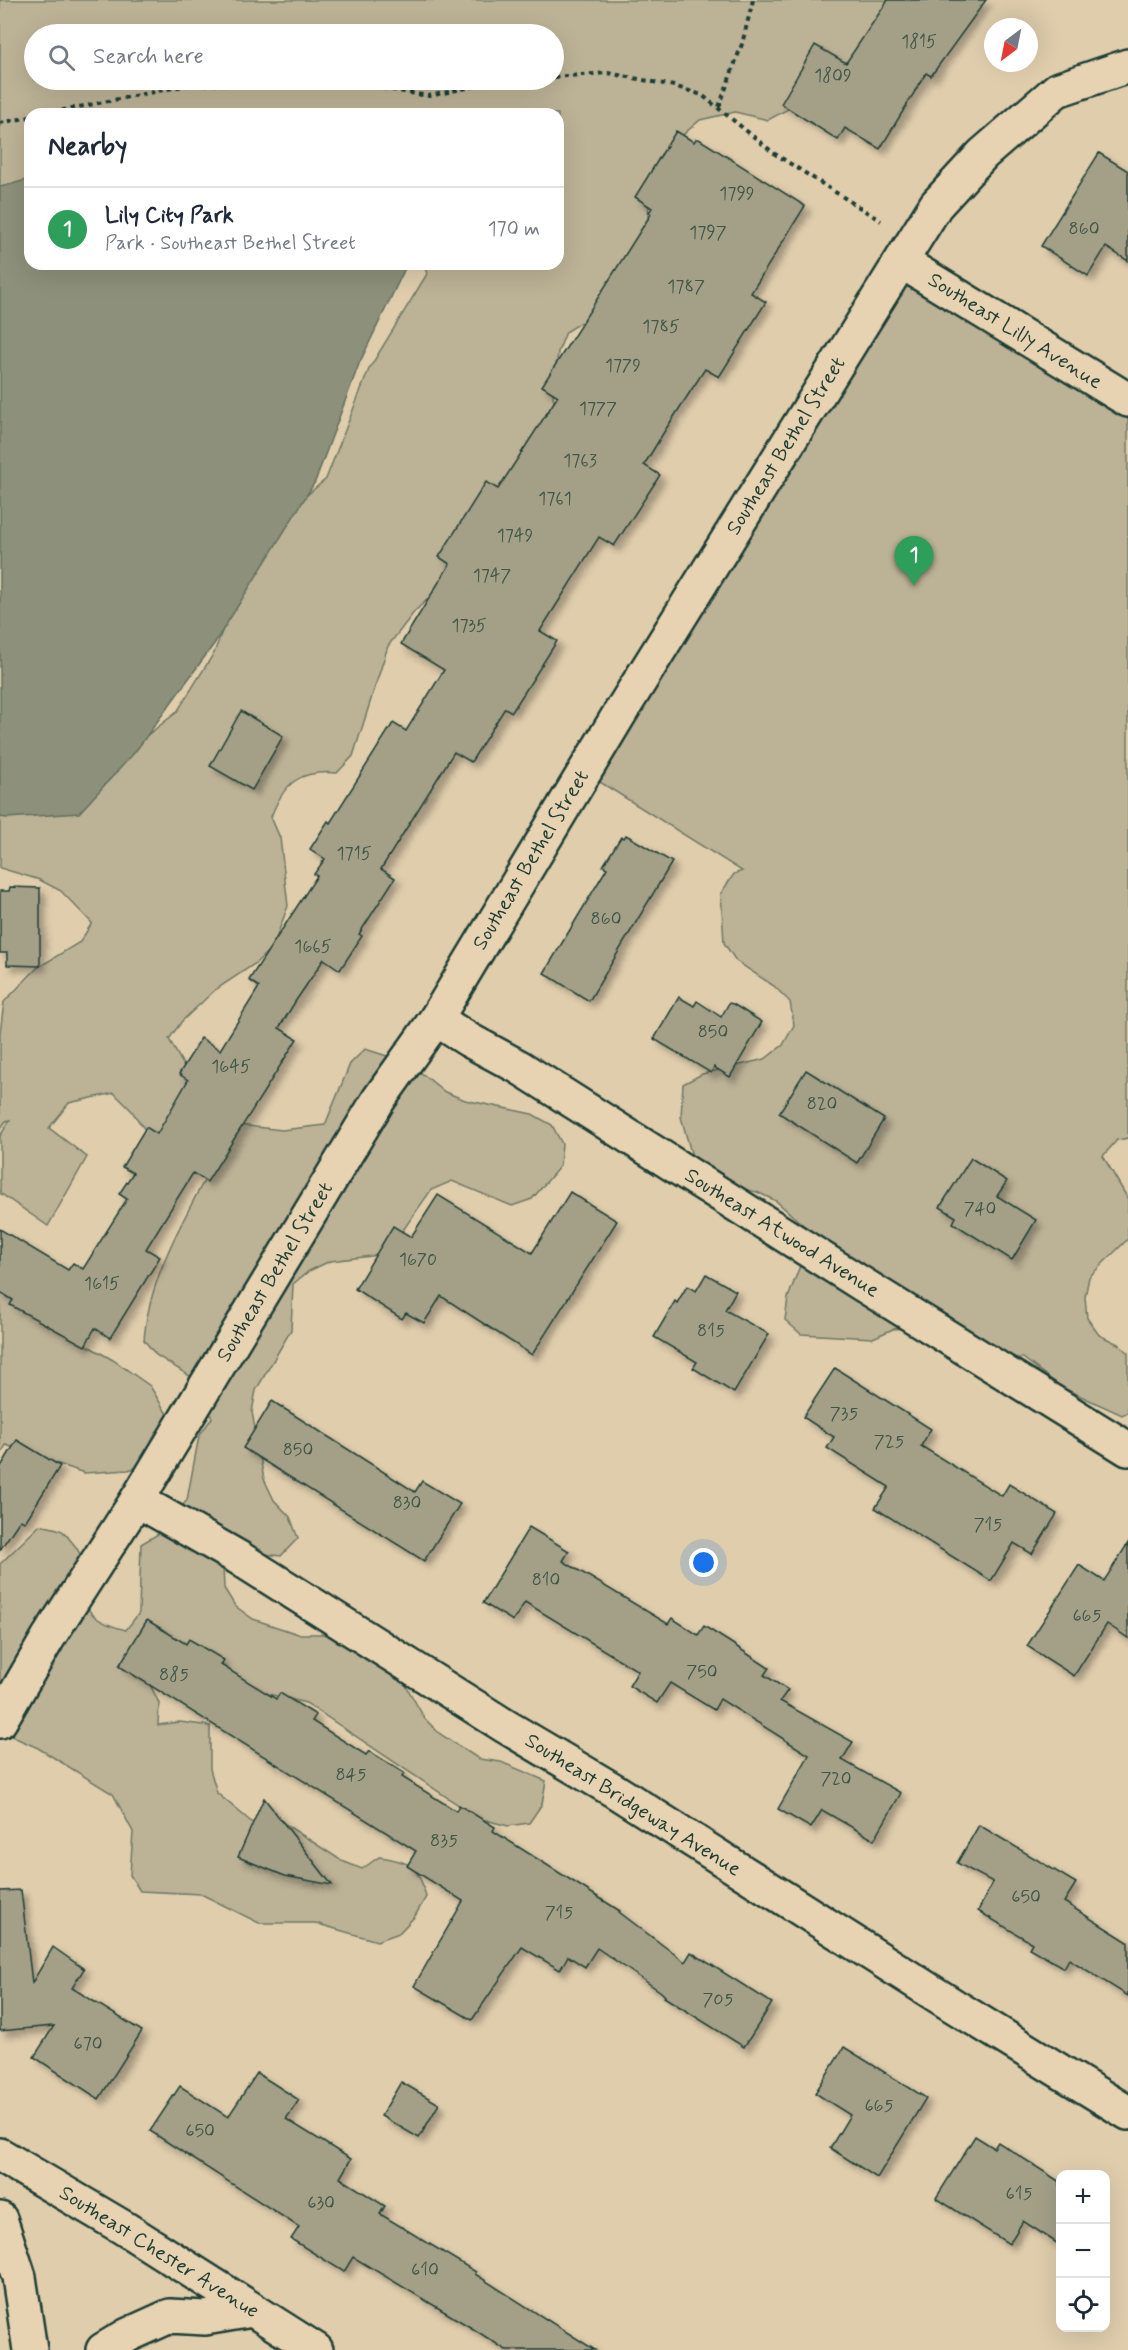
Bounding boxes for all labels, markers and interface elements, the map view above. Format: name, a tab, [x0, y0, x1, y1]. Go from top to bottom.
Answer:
north arrow	[984, 18, 1038, 72]
search box	[24, 24, 564, 90]
house number: 1815	[901, 30, 937, 54]
icon: search	[45, 41, 78, 74]
text: Search here	[93, 43, 204, 71]
house number: 1809	[814, 64, 852, 88]
text: Nearby	[48, 130, 127, 164]
house number: 1799	[719, 182, 755, 206]
text: Lily City Park	[105, 202, 234, 230]
text: 1	[63, 216, 72, 243]
text: 170 m	[488, 216, 540, 243]
house number: 860	[1069, 217, 1099, 241]
house number: 1797	[689, 221, 727, 245]
text: Park · Southeast Bethel Street	[105, 230, 356, 257]
street label: Southeast Lilly Avenue	[922, 266, 1108, 396]
house number: 1787	[667, 275, 705, 299]
house number: 1785	[642, 315, 680, 339]
street label: Southeast Bethel Street	[720, 351, 852, 541]
house number: 1779	[605, 354, 641, 378]
house number: 1777	[579, 397, 617, 421]
house number: 1763	[563, 449, 597, 473]
house number: 1761	[538, 487, 572, 511]
house number: 1749	[497, 524, 533, 548]
pin: 1	[894, 536, 934, 586]
house number: 1747	[473, 564, 511, 588]
house number: 1735	[451, 614, 487, 638]
street label: Southeast Bethel Street	[466, 765, 596, 955]
house number: 1715	[337, 842, 372, 866]
house number: 860	[591, 907, 621, 931]
house number: 1665	[294, 935, 332, 959]
house number: 850	[698, 1020, 728, 1044]
house number: 1645	[211, 1055, 251, 1079]
house number: 820	[807, 1092, 837, 1116]
street label: Southeast Atwood Avenue	[679, 1162, 885, 1304]
street label: Southeast Bethel Street	[210, 1177, 340, 1367]
house number: 740	[964, 1197, 996, 1221]
house number: 1670	[399, 1248, 437, 1272]
house number: 1615	[84, 1272, 120, 1296]
house number: 815	[697, 1319, 725, 1343]
house number: 735	[830, 1402, 858, 1426]
house number: 725	[874, 1430, 904, 1454]
house number: 850	[283, 1438, 313, 1462]
house number: 830	[393, 1491, 421, 1515]
house number: 715	[974, 1513, 1002, 1537]
your location	[689, 1548, 718, 1577]
house number: 810	[532, 1568, 560, 1592]
house number: 665	[1072, 1604, 1102, 1628]
house number: 750	[686, 1660, 718, 1684]
house number: 885	[159, 1663, 189, 1687]
street label: Southeast Bridgeway Avenue	[520, 1727, 746, 1883]
house number: 845	[335, 1763, 367, 1787]
house number: 720	[820, 1767, 852, 1791]
house number: 835	[430, 1829, 458, 1853]
house number: 650	[1011, 1885, 1041, 1909]
house number: 715	[545, 1901, 573, 1925]
house number: 705	[702, 1988, 734, 2012]
house number: 670	[73, 2032, 103, 2056]
house number: 665	[864, 2094, 894, 2118]
house number: 650	[185, 2119, 215, 2143]
map controls	[1056, 2170, 1110, 2332]
button: +	[1056, 2170, 1110, 2224]
street label: Southeast Chester Avenue	[54, 2179, 264, 2325]
house number: 615	[1006, 2182, 1032, 2206]
house number: 630	[307, 2191, 335, 2215]
button: −	[1056, 2224, 1110, 2278]
house number: 610	[411, 2258, 439, 2282]
button: locate	[1056, 2278, 1110, 2332]

